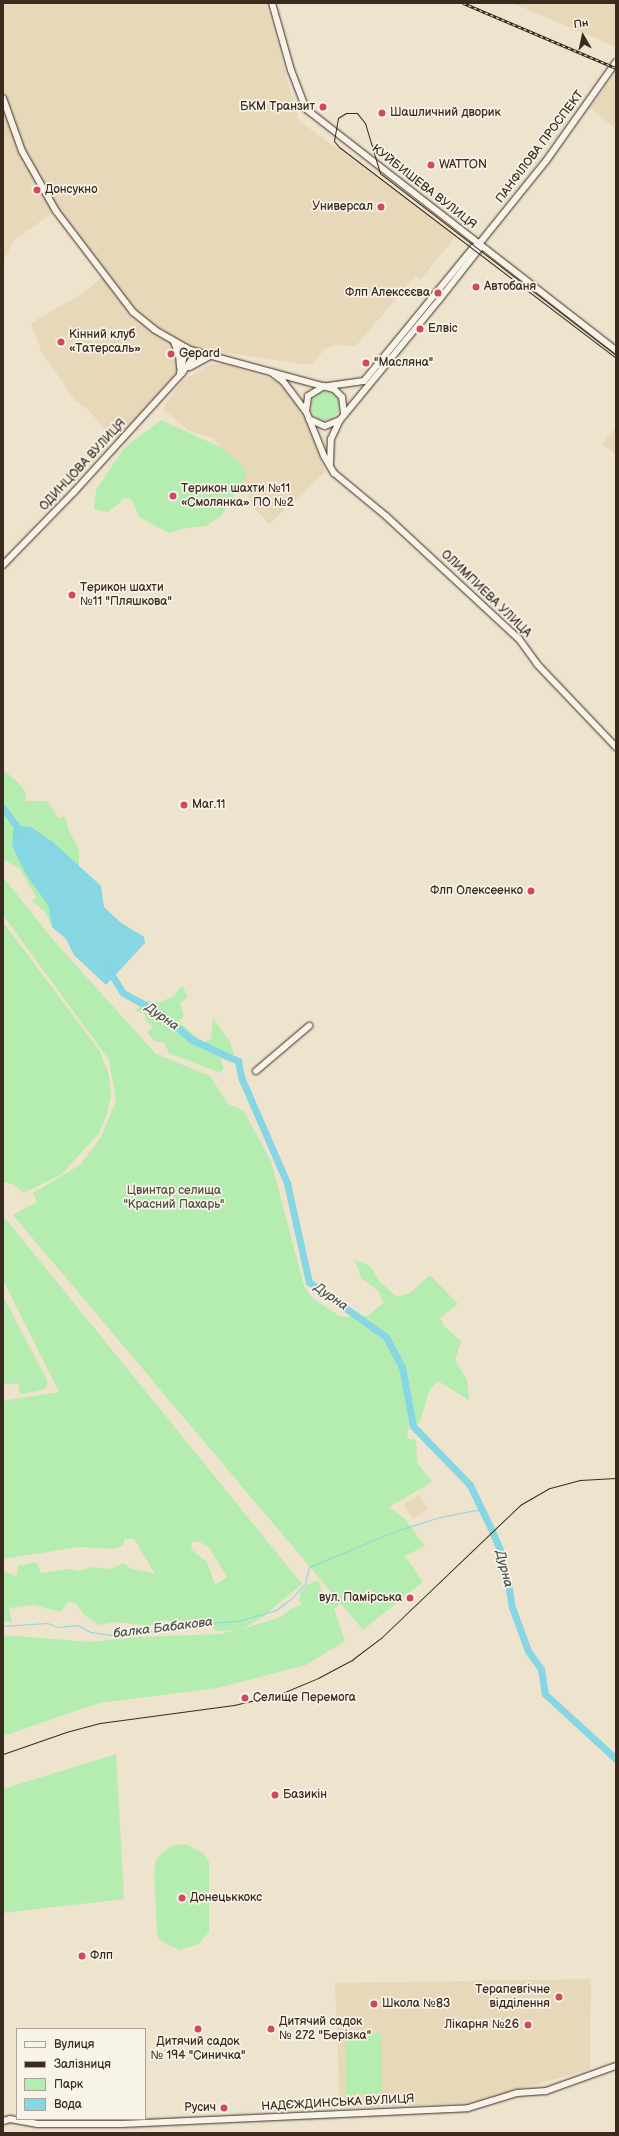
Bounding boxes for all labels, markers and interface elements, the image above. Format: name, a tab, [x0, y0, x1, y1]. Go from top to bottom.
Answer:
north arrow	[563, 16, 603, 56]
text: Пн	[573, 16, 589, 31]
street label: ПАНФІЛОВА ПРОСПЕКТ	[493, 88, 587, 206]
place label: БКМ Транзит	[240, 100, 315, 114]
marker: БКМ Транзит	[318, 102, 328, 112]
place label: Шашличний дворик	[390, 106, 501, 120]
marker: Шашличний дворик	[377, 108, 387, 118]
street label: КУЙБИШЕВА ВУЛИЦЯ	[369, 142, 479, 232]
place label: WATTON	[439, 158, 487, 172]
marker: WATTON	[426, 160, 436, 170]
place label: Донсукно	[45, 183, 97, 197]
marker: Донсукно	[32, 185, 42, 195]
place label: Универсал	[312, 200, 373, 214]
marker: Универсал	[376, 202, 386, 212]
place label: Автобаня	[484, 280, 536, 294]
marker: Автобаня	[471, 282, 481, 292]
place label: Флп Алексєєва	[345, 286, 430, 300]
marker: Флп Алексєєва	[433, 288, 443, 298]
place label: Елвіс	[428, 322, 458, 336]
marker: Елвіс	[415, 324, 425, 334]
place label: Кінний клуб «Татерсаль»	[69, 328, 141, 356]
marker: Кінний клуб «Татерсаль»	[56, 337, 66, 347]
place label: Gepard	[179, 347, 220, 361]
marker: Gepard	[166, 349, 176, 359]
place label: "Масляна"	[374, 356, 433, 370]
marker: "Масляна"	[361, 358, 371, 368]
street label: ОДИНЦОВА ВУЛИЦЯ	[37, 416, 129, 514]
place label: Терикон шахти №11 «Смолянка» ПО №2	[181, 482, 294, 510]
marker: Терикон шахти №11 «Смолянка» ПО №2	[168, 491, 178, 501]
street label: ОЛИМПИЕВА УЛИЦА	[438, 547, 534, 641]
place label: Терикон шахти №11 "Пляшкова"	[80, 581, 172, 609]
marker: Терикон шахти №11 "Пляшкова"	[67, 590, 77, 600]
place label: Маг.11	[192, 798, 225, 812]
marker: Маг.11	[179, 800, 189, 810]
place label: Флп Олексеенко	[430, 884, 523, 898]
marker: Флп Олексеенко	[526, 886, 536, 896]
water label: Дурна	[142, 1000, 182, 1034]
park label: Цвинтар селища "Красний Пахарь"	[123, 1184, 225, 1212]
water label: Дурна	[311, 1280, 351, 1314]
water label: Дурна	[492, 1549, 516, 1589]
place label: вул. Памірська	[319, 1591, 402, 1605]
marker: вул. Памірська	[405, 1593, 415, 1603]
water label: балка Бабакова	[112, 1614, 214, 1642]
place label: Селище Перемога	[253, 1691, 356, 1705]
marker: Селище Перемога	[240, 1693, 250, 1703]
place label: Базикін	[283, 1788, 327, 1802]
marker: Базикін	[270, 1790, 280, 1800]
place label: Донецьккокс	[190, 1891, 262, 1905]
marker: Донецьккокс	[177, 1893, 187, 1903]
place label: Флп	[90, 1949, 113, 1963]
marker: Флп	[77, 1951, 87, 1961]
place label: Терапевгічне відділення	[475, 1983, 550, 2011]
marker: Терапевгічне відділення	[553, 1991, 565, 2003]
place label: Школа №83	[382, 1997, 450, 2011]
marker: Школа №83	[369, 1999, 379, 2009]
place label: Дитячий садок № 272 "Берізка"	[279, 2015, 371, 2043]
place label: Лікарня №26	[444, 2018, 519, 2032]
marker: Лікарня №26	[522, 2019, 534, 2031]
marker: Дитячий садок № 194 "Синичка"	[193, 2024, 203, 2034]
marker: Дитячий садок № 272 "Берізка"	[266, 2024, 276, 2034]
legend	[16, 2028, 146, 2120]
place label: Дитячий садок № 194 "Синичка"	[151, 2035, 245, 2063]
text: Вулиця	[54, 2037, 94, 2052]
text: Залізниця	[54, 2057, 111, 2072]
text: Парк	[54, 2077, 83, 2092]
street label: НАДЄЖДИНСЬКА ВУЛИЦЯ	[261, 2092, 415, 2114]
text: Вода	[54, 2097, 82, 2112]
place label: Русич	[184, 2101, 216, 2115]
marker: Русич	[219, 2103, 229, 2113]

